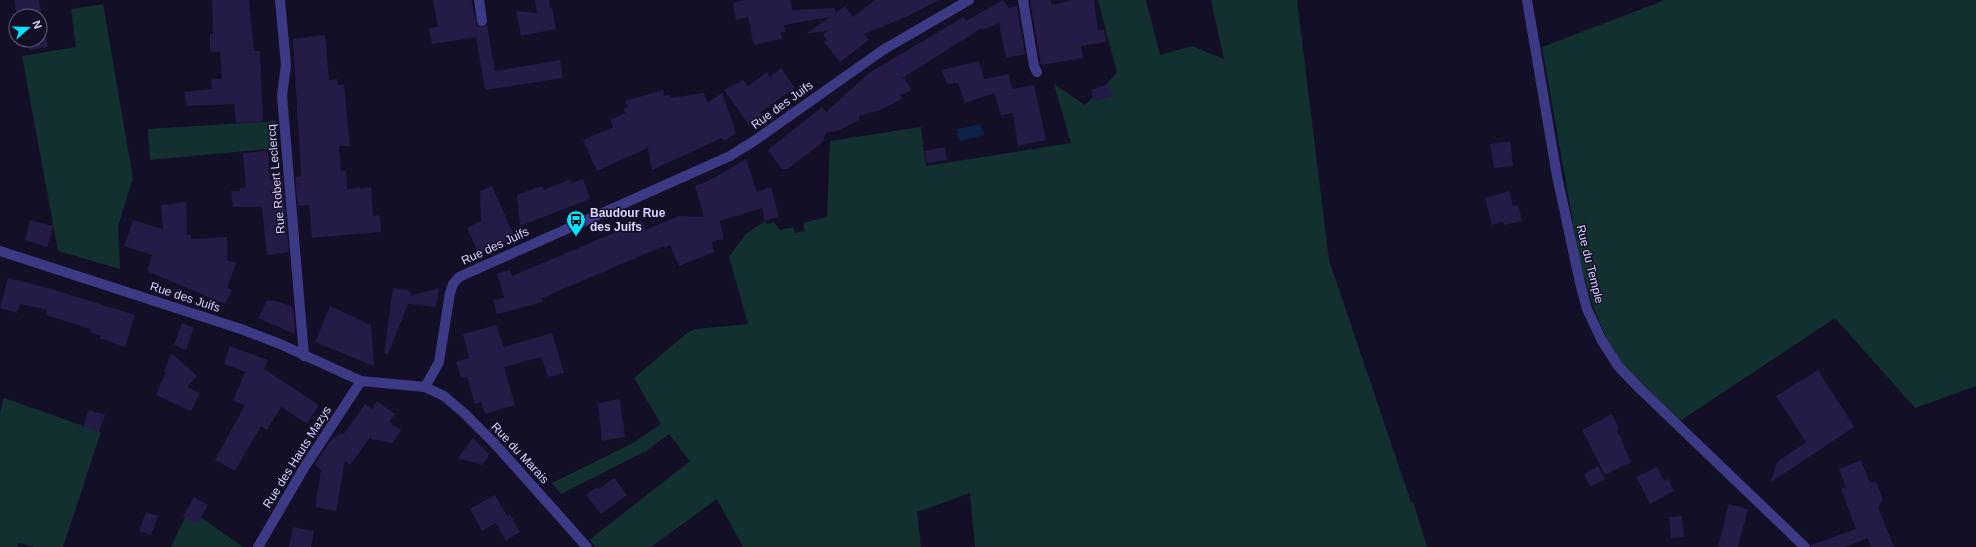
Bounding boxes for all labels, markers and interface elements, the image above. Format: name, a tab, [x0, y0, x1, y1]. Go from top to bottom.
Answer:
north arrow	[8, 8, 48, 48]
text: N	[30, 19, 44, 30]
street label: Rue des Juifs	[748, 78, 816, 132]
street label: Rue Robert Leclercq	[264, 124, 288, 234]
place label: Baudour Rue des Juifs	[590, 206, 666, 234]
bus stop icon: Baudour Rue des Juifs	[565, 209, 587, 237]
street label: Rue du Temple	[1573, 223, 1607, 305]
street label: Rue des Juifs	[459, 224, 531, 268]
street label: Rue des Juifs	[148, 279, 222, 315]
street label: Rue des Hauts Mazys	[260, 404, 334, 510]
street label: Rue du Marais	[488, 420, 552, 486]

